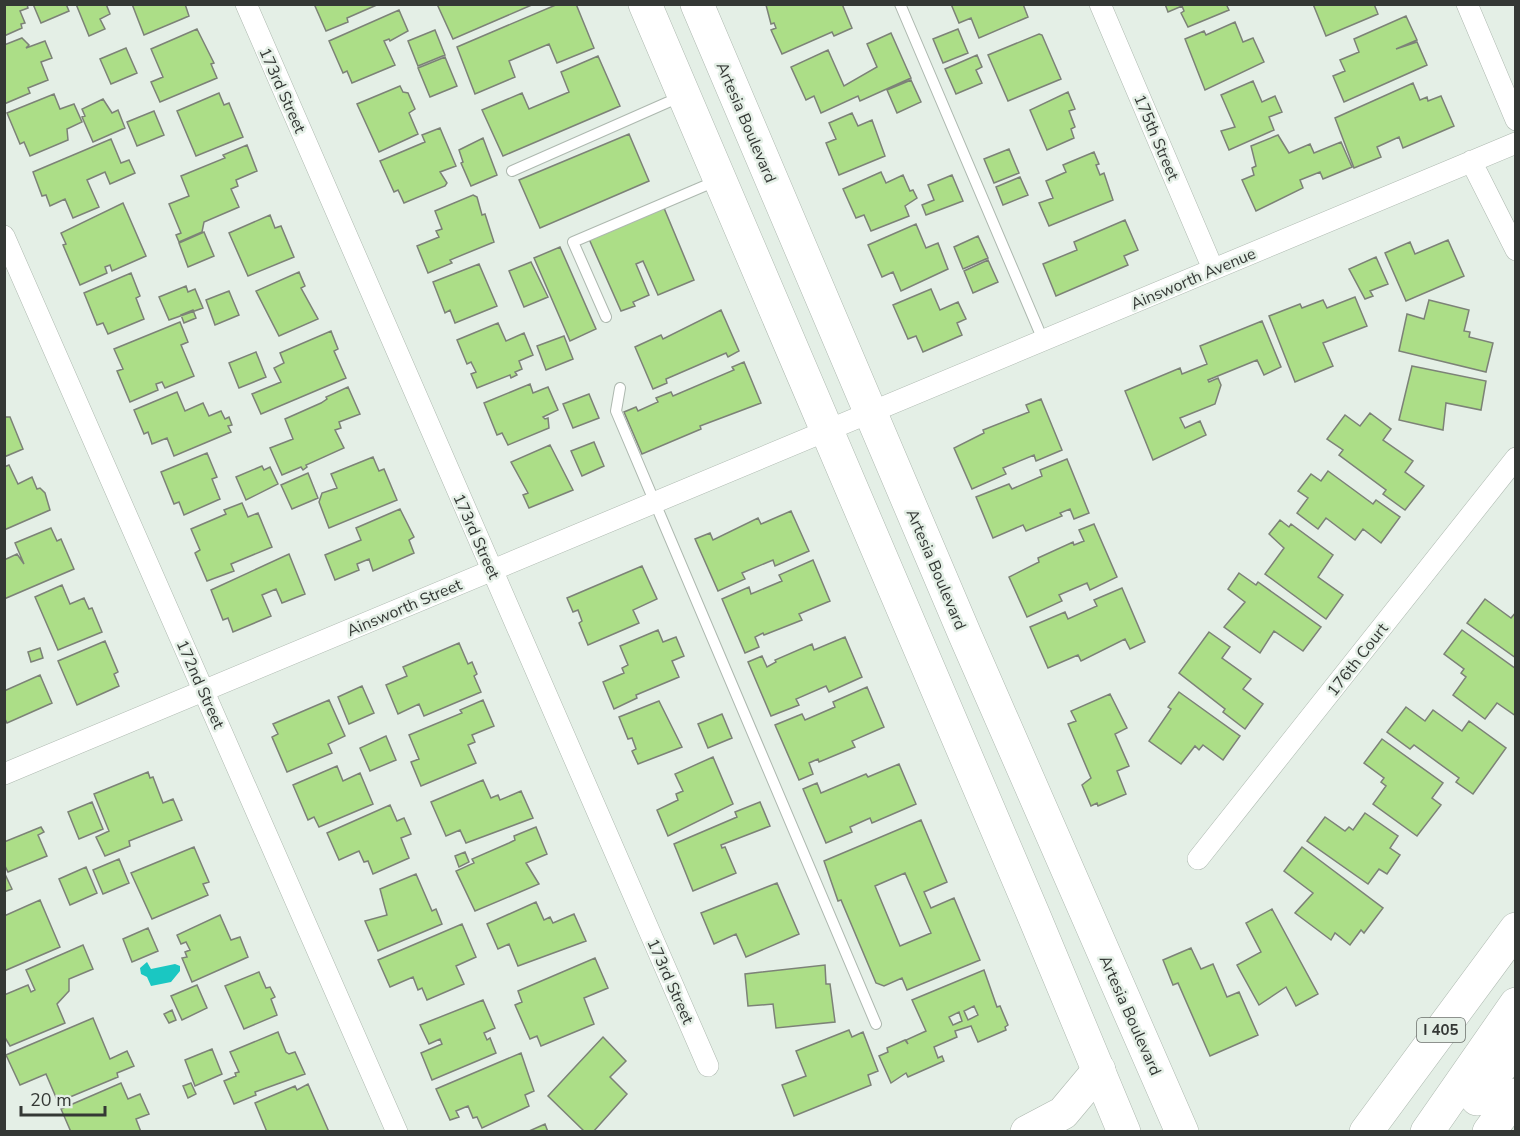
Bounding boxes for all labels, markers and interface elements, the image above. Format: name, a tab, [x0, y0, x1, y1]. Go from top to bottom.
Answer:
street label: 173rd Street	[253, 44, 311, 137]
street label: Artesia Boulevard	[711, 59, 781, 186]
street label: 175th Street	[1128, 91, 1184, 184]
street label: Ainsworth Avenue	[1128, 243, 1259, 315]
street label: 173rd Street	[447, 490, 505, 583]
street label: Artesia Boulevard	[901, 506, 971, 633]
street label: Ainsworth Street	[344, 574, 466, 642]
street label: 176th Court	[1322, 618, 1394, 701]
street label: 172nd Street	[171, 637, 230, 733]
street label: 173rd Street	[641, 935, 699, 1028]
street label: Artesia Boulevard	[1094, 952, 1166, 1079]
road number: I 405	[1417, 1018, 1465, 1042]
scale bar	[21, 1079, 105, 1117]
text: 20 m	[30, 1088, 72, 1112]

